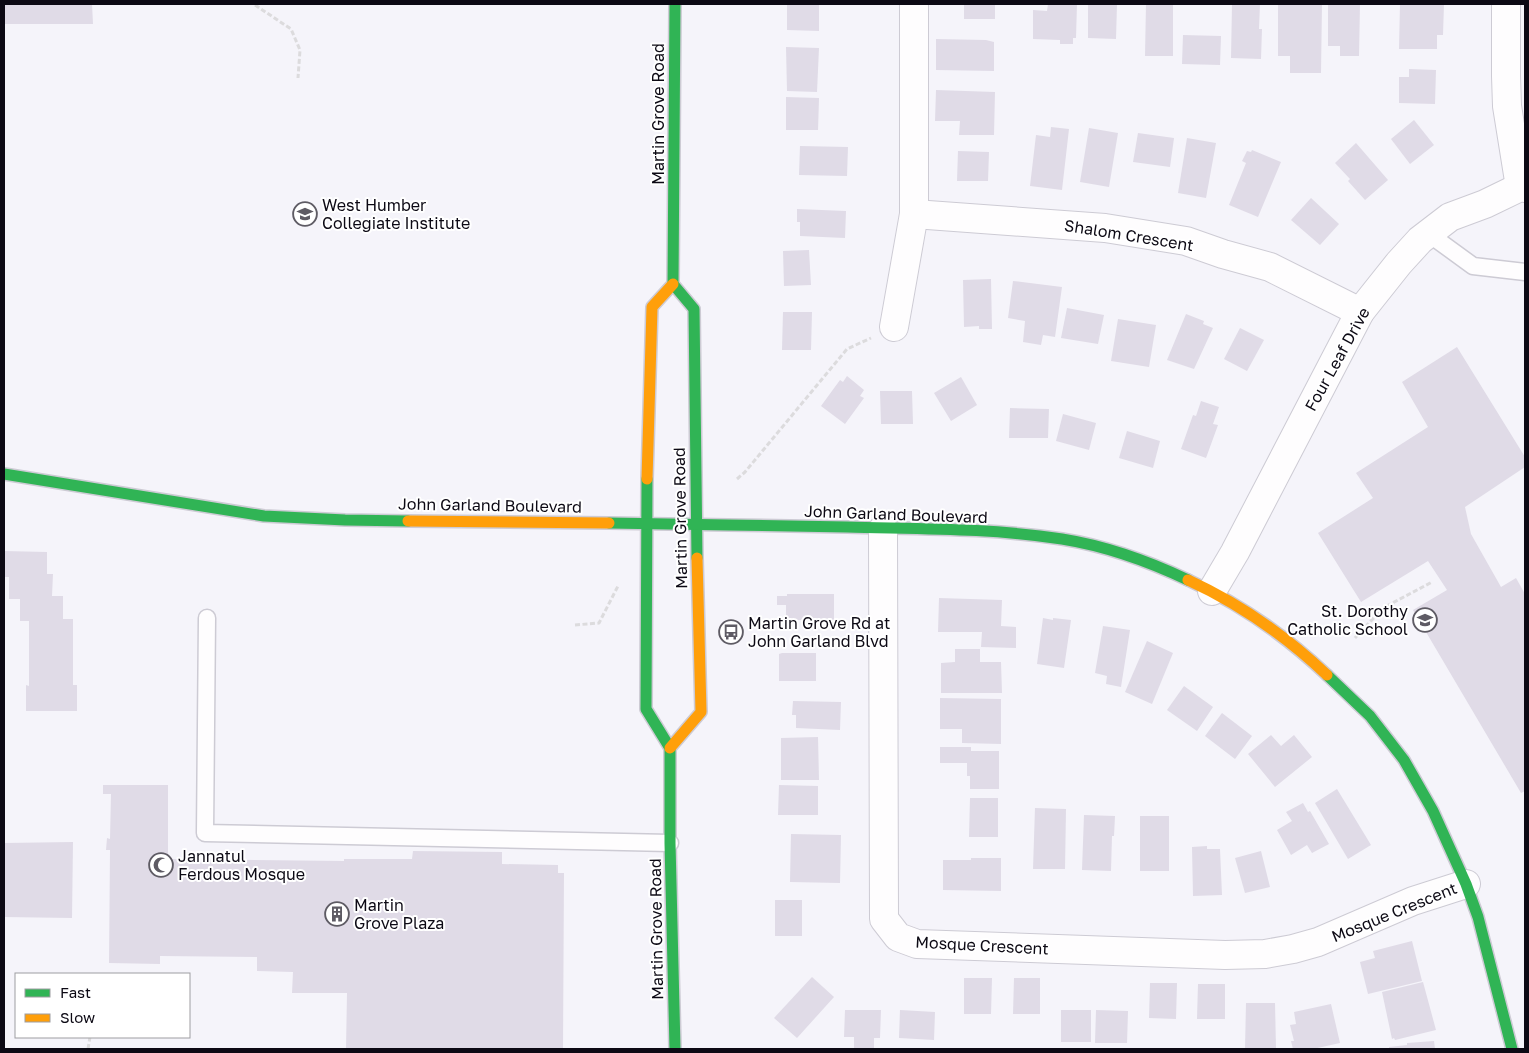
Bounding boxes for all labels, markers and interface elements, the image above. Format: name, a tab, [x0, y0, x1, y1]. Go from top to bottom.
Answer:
street label: Martin Grove Road	[648, 43, 668, 185]
place label: West Humber Collegiate Institute	[322, 195, 470, 233]
school or university icon: West Humber Collegiate Institute	[292, 201, 318, 227]
street label: Shalom Crescent	[1063, 215, 1195, 255]
street label: Four Leaf Drive	[1300, 304, 1374, 414]
street label: Martin Grove Road	[669, 447, 691, 589]
street label: John Garland Boulevard	[398, 493, 582, 517]
street label: John Garland Boulevard	[804, 501, 988, 527]
place label: St. Dorothy Catholic School	[1287, 601, 1408, 639]
school or university icon: St. Dorothy Catholic School	[1412, 607, 1438, 633]
place label: Martin Grove Rd at John Garland Blvd	[748, 613, 890, 651]
bus stop icon: Martin Grove Rd at John Garland Blvd	[718, 619, 744, 645]
place label: Jannatul Ferdous Mosque	[178, 846, 305, 884]
mosque icon: Jannatul Ferdous Mosque	[148, 852, 174, 878]
street label: Martin Grove Road	[645, 858, 667, 1000]
street label: Mosque Crescent	[1328, 878, 1460, 946]
place label: Martin Grove Plaza	[354, 895, 444, 933]
building icon: Martin Grove Plaza	[324, 901, 350, 927]
street label: Mosque Crescent	[915, 932, 1049, 958]
legend	[15, 973, 190, 1038]
text: Fast	[60, 983, 91, 1001]
text: Slow	[60, 1008, 95, 1026]

